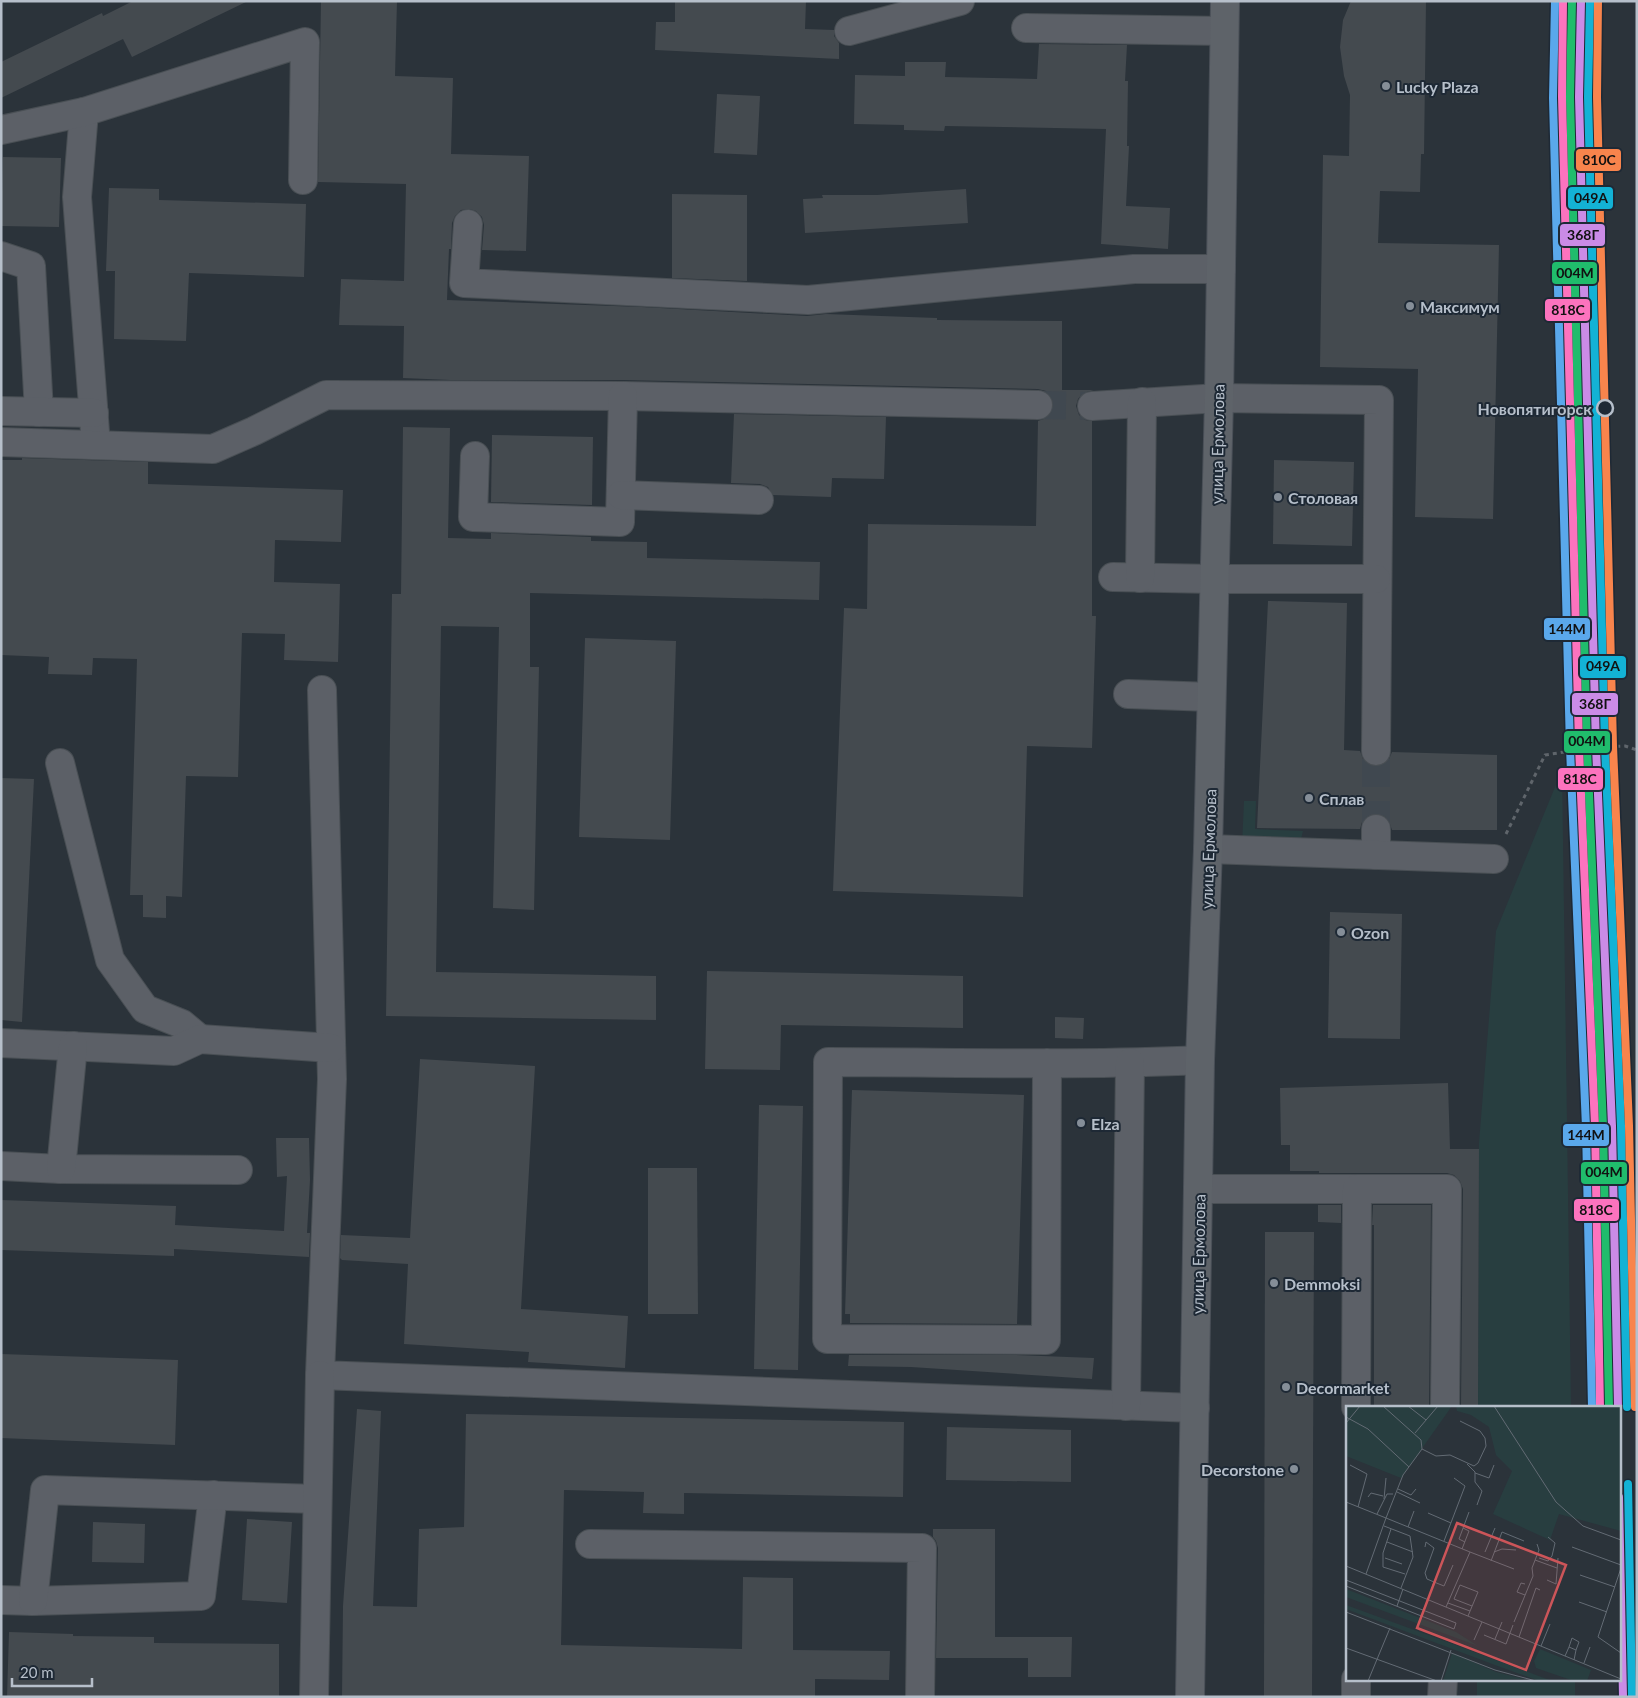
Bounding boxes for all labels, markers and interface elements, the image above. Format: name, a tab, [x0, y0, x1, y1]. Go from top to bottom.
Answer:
place label: Lucky Plaza	[1396, 77, 1479, 96]
marker: Lucky Plaza	[1380, 80, 1392, 92]
line badge: 810С	[1575, 148, 1622, 172]
text: 810С	[1582, 151, 1617, 168]
line badge: 049А	[1567, 186, 1614, 210]
text: 049А	[1574, 189, 1608, 206]
line badge: 368Г	[1559, 223, 1606, 247]
text: 368Г	[1567, 226, 1599, 243]
line badge: 004М	[1551, 261, 1598, 285]
text: 004М	[1556, 264, 1594, 281]
place label: Максимум	[1420, 297, 1500, 316]
line badge: 818С	[1544, 298, 1591, 322]
marker: Максимум	[1404, 300, 1416, 312]
text: 818С	[1551, 301, 1586, 318]
street label: улица Ермолова	[1206, 384, 1228, 504]
place label: Новопятигорск	[1478, 399, 1592, 418]
marker: Новопятигорск	[1596, 399, 1614, 417]
place label: Столовая	[1288, 488, 1358, 507]
marker: Столовая	[1272, 491, 1284, 503]
line badge: 144М	[1543, 617, 1591, 641]
text: 144М	[1548, 620, 1586, 637]
line badge: 049А	[1579, 655, 1627, 679]
text: 049А	[1586, 657, 1620, 674]
line badge: 368Г	[1571, 692, 1619, 716]
text: 368Г	[1579, 695, 1611, 712]
line badge: 004М	[1563, 730, 1611, 754]
text: 004М	[1568, 732, 1606, 749]
line badge: 818С	[1557, 767, 1604, 791]
text: 818С	[1563, 770, 1598, 787]
street label: улица Ермолова	[1196, 789, 1220, 909]
place label: Сплав	[1319, 789, 1364, 808]
marker: Сплав	[1303, 792, 1315, 804]
place label: Ozon	[1351, 923, 1389, 942]
marker: Ozon	[1335, 926, 1347, 938]
place label: Elza	[1091, 1114, 1120, 1133]
marker: Elza	[1075, 1117, 1087, 1129]
line badge: 144М	[1562, 1123, 1610, 1147]
text: 144М	[1567, 1126, 1605, 1143]
line badge: 004М	[1580, 1161, 1628, 1185]
text: 004М	[1585, 1163, 1623, 1180]
street label: улица Ермолова	[1187, 1194, 1209, 1314]
line badge: 818С	[1573, 1198, 1620, 1222]
text: 818С	[1579, 1201, 1614, 1218]
place label: Demmoksi	[1284, 1274, 1360, 1293]
marker: Demmoksi	[1268, 1277, 1280, 1289]
place label: Decormarket	[1296, 1378, 1389, 1397]
marker: Decormarket	[1280, 1381, 1292, 1393]
inset map	[1346, 1406, 1620, 1680]
place label: Decorstone	[1201, 1460, 1284, 1479]
marker: Decorstone	[1288, 1463, 1300, 1475]
scale bar	[12, 1656, 92, 1688]
text: 20 m	[20, 1663, 54, 1681]

